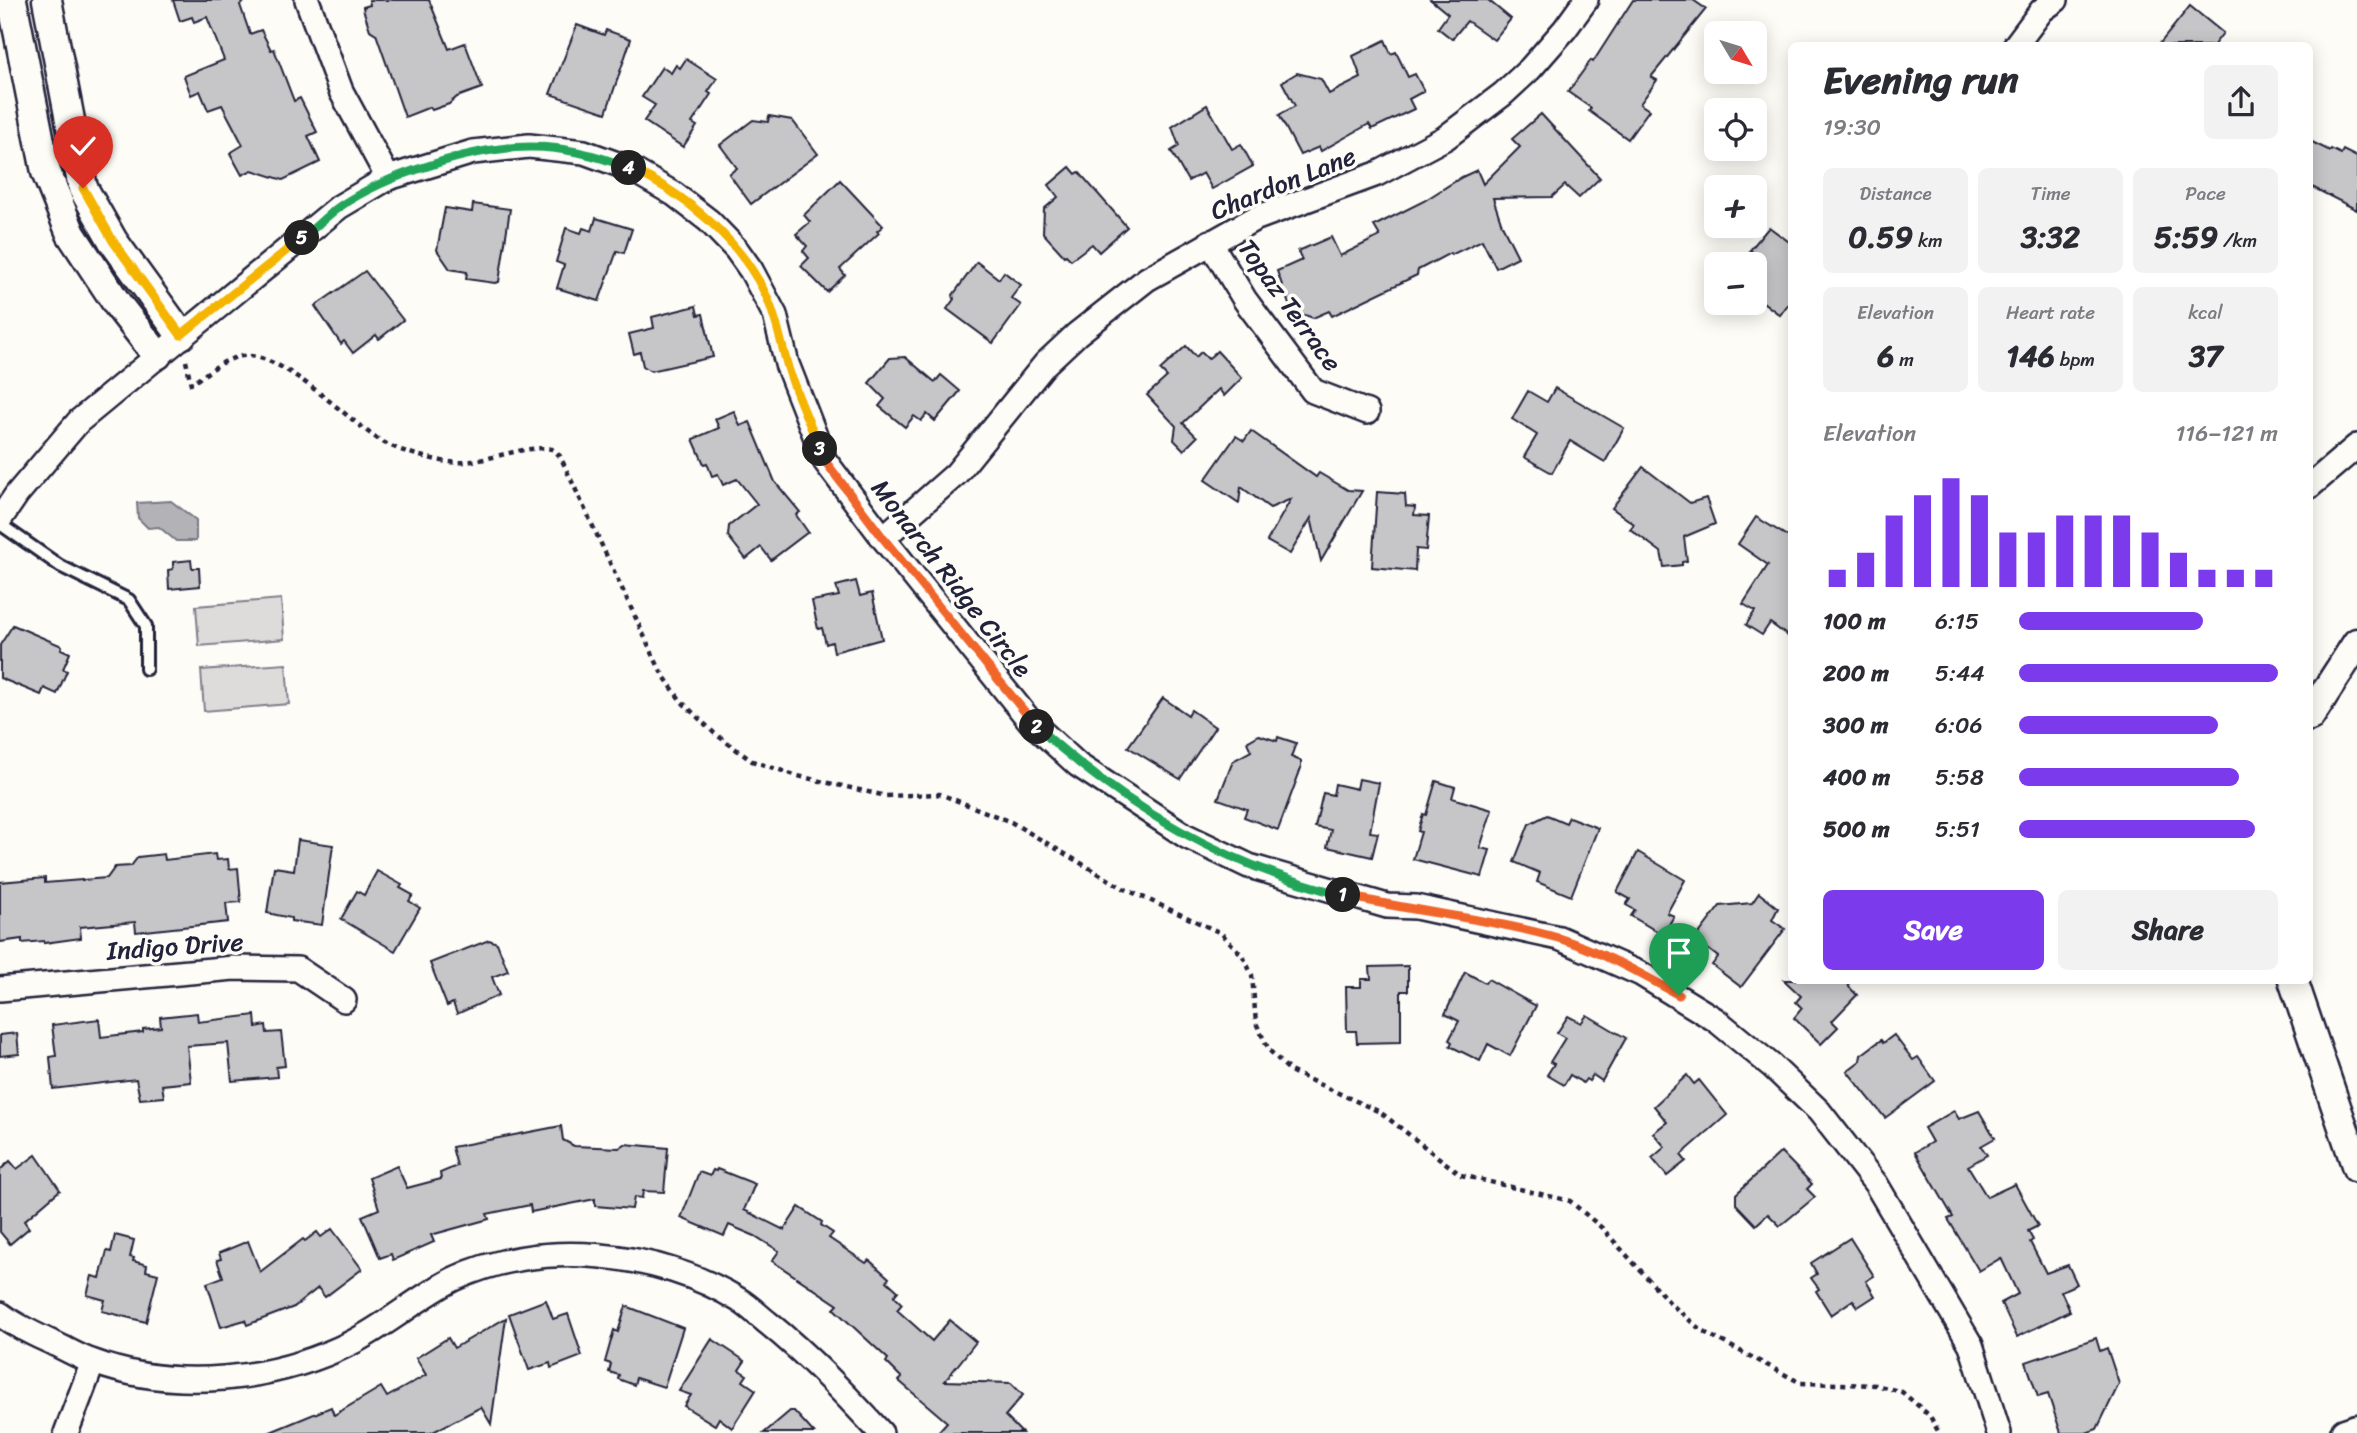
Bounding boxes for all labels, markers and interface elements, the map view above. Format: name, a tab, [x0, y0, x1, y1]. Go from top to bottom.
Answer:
north arrow	[1704, 21, 1768, 84]
map controls	[1704, 21, 1767, 315]
text: Evening run	[1823, 47, 2019, 114]
button: share	[2204, 65, 2278, 139]
button: locate	[1704, 98, 1767, 161]
text: 19:30	[1823, 107, 1881, 148]
pin	[53, 116, 113, 188]
icon: check	[64, 127, 102, 165]
street label: Chardon Lane	[1203, 133, 1363, 233]
pin: 4	[612, 150, 646, 186]
text: 4	[623, 151, 634, 184]
button: +	[1704, 175, 1767, 238]
text: Distance	[1859, 177, 1932, 210]
text: Time	[2030, 177, 2071, 210]
text: Pace	[2185, 177, 2226, 210]
text: 0.59	[1848, 210, 1913, 264]
text: 3:32	[2021, 210, 2080, 264]
text: 5:59	[2154, 210, 2218, 264]
pin: 5	[284, 220, 320, 256]
text: 5	[296, 221, 307, 254]
text: km	[1913, 224, 1943, 257]
text: /km	[2218, 224, 2257, 257]
street label: Topaz Terrace	[1226, 228, 1354, 382]
button: −	[1704, 252, 1767, 315]
text: Elevation	[1857, 296, 1934, 329]
text: Heart rate	[2006, 296, 2095, 329]
text: kcal	[2188, 296, 2223, 329]
text: 6	[1877, 329, 1894, 383]
text: 146	[2006, 329, 2055, 383]
text: 37	[2189, 329, 2222, 383]
text: m	[1894, 343, 1914, 376]
text: bpm	[2055, 343, 2095, 376]
text: Elevation	[1823, 413, 1916, 454]
text: 116–121 m	[2176, 413, 2278, 454]
pin: 3	[802, 432, 838, 466]
text: 3	[814, 432, 825, 465]
street label: Monarch Ridge Circle	[859, 468, 1045, 688]
text: 100 m	[1823, 601, 1886, 642]
text: 6:15	[1935, 601, 1979, 642]
text: 200 m	[1823, 653, 1889, 694]
text: 5:44	[1935, 653, 1985, 694]
text: 300 m	[1823, 705, 1888, 746]
text: 6:06	[1935, 705, 1983, 746]
pin: 2	[1020, 710, 1054, 744]
text: 2	[1031, 710, 1042, 743]
text: 400 m	[1823, 757, 1890, 798]
text: 5:58	[1935, 757, 1984, 798]
text: 500 m	[1823, 809, 1890, 850]
text: 5:51	[1935, 809, 1980, 850]
pin: 1	[1326, 878, 1360, 912]
text: 1	[1338, 878, 1347, 911]
button: Save	[1823, 890, 2044, 970]
button: Share	[2058, 890, 2278, 970]
street label: Indigo Drive	[104, 918, 245, 974]
pin	[1649, 923, 1709, 995]
icon: arrive	[1660, 934, 1698, 972]

